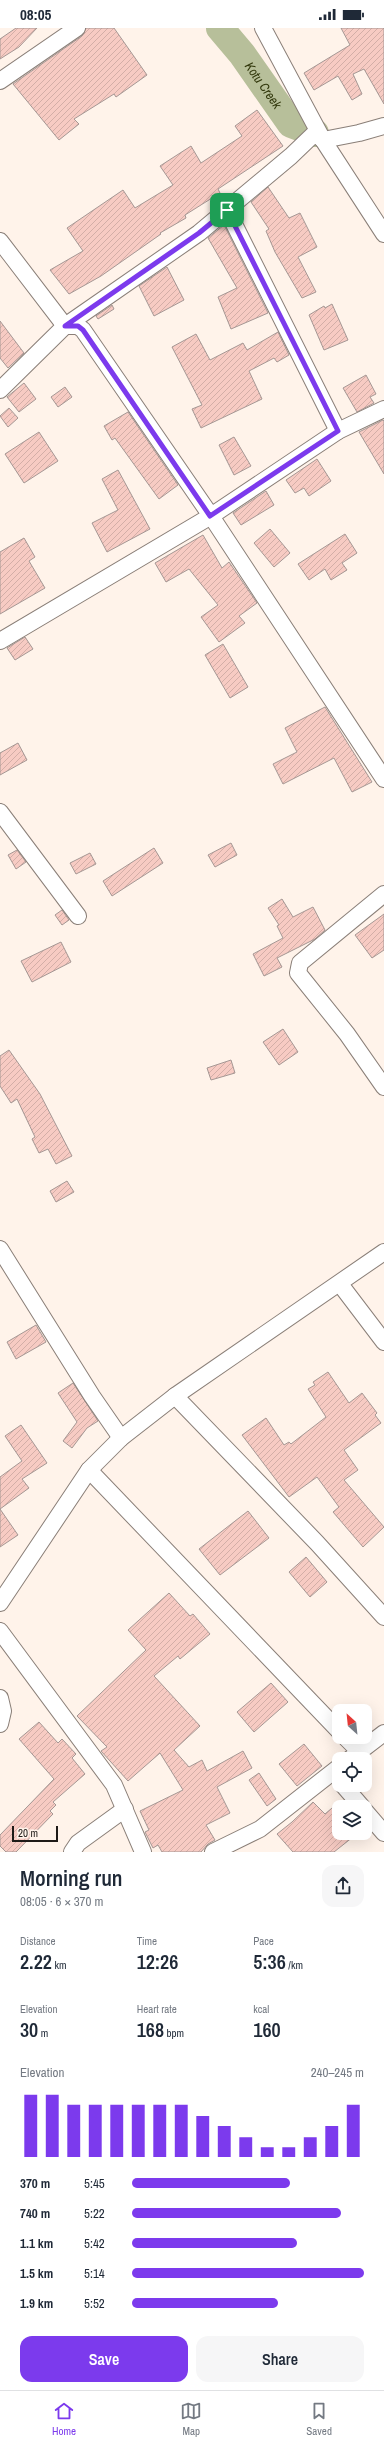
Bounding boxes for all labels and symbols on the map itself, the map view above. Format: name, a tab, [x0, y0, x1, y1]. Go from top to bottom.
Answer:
water label: Kotu Creek	[241, 58, 286, 112]
pin	[210, 193, 244, 227]
north arrow	[332, 1704, 372, 1744]
scale bar	[12, 1824, 58, 1843]

